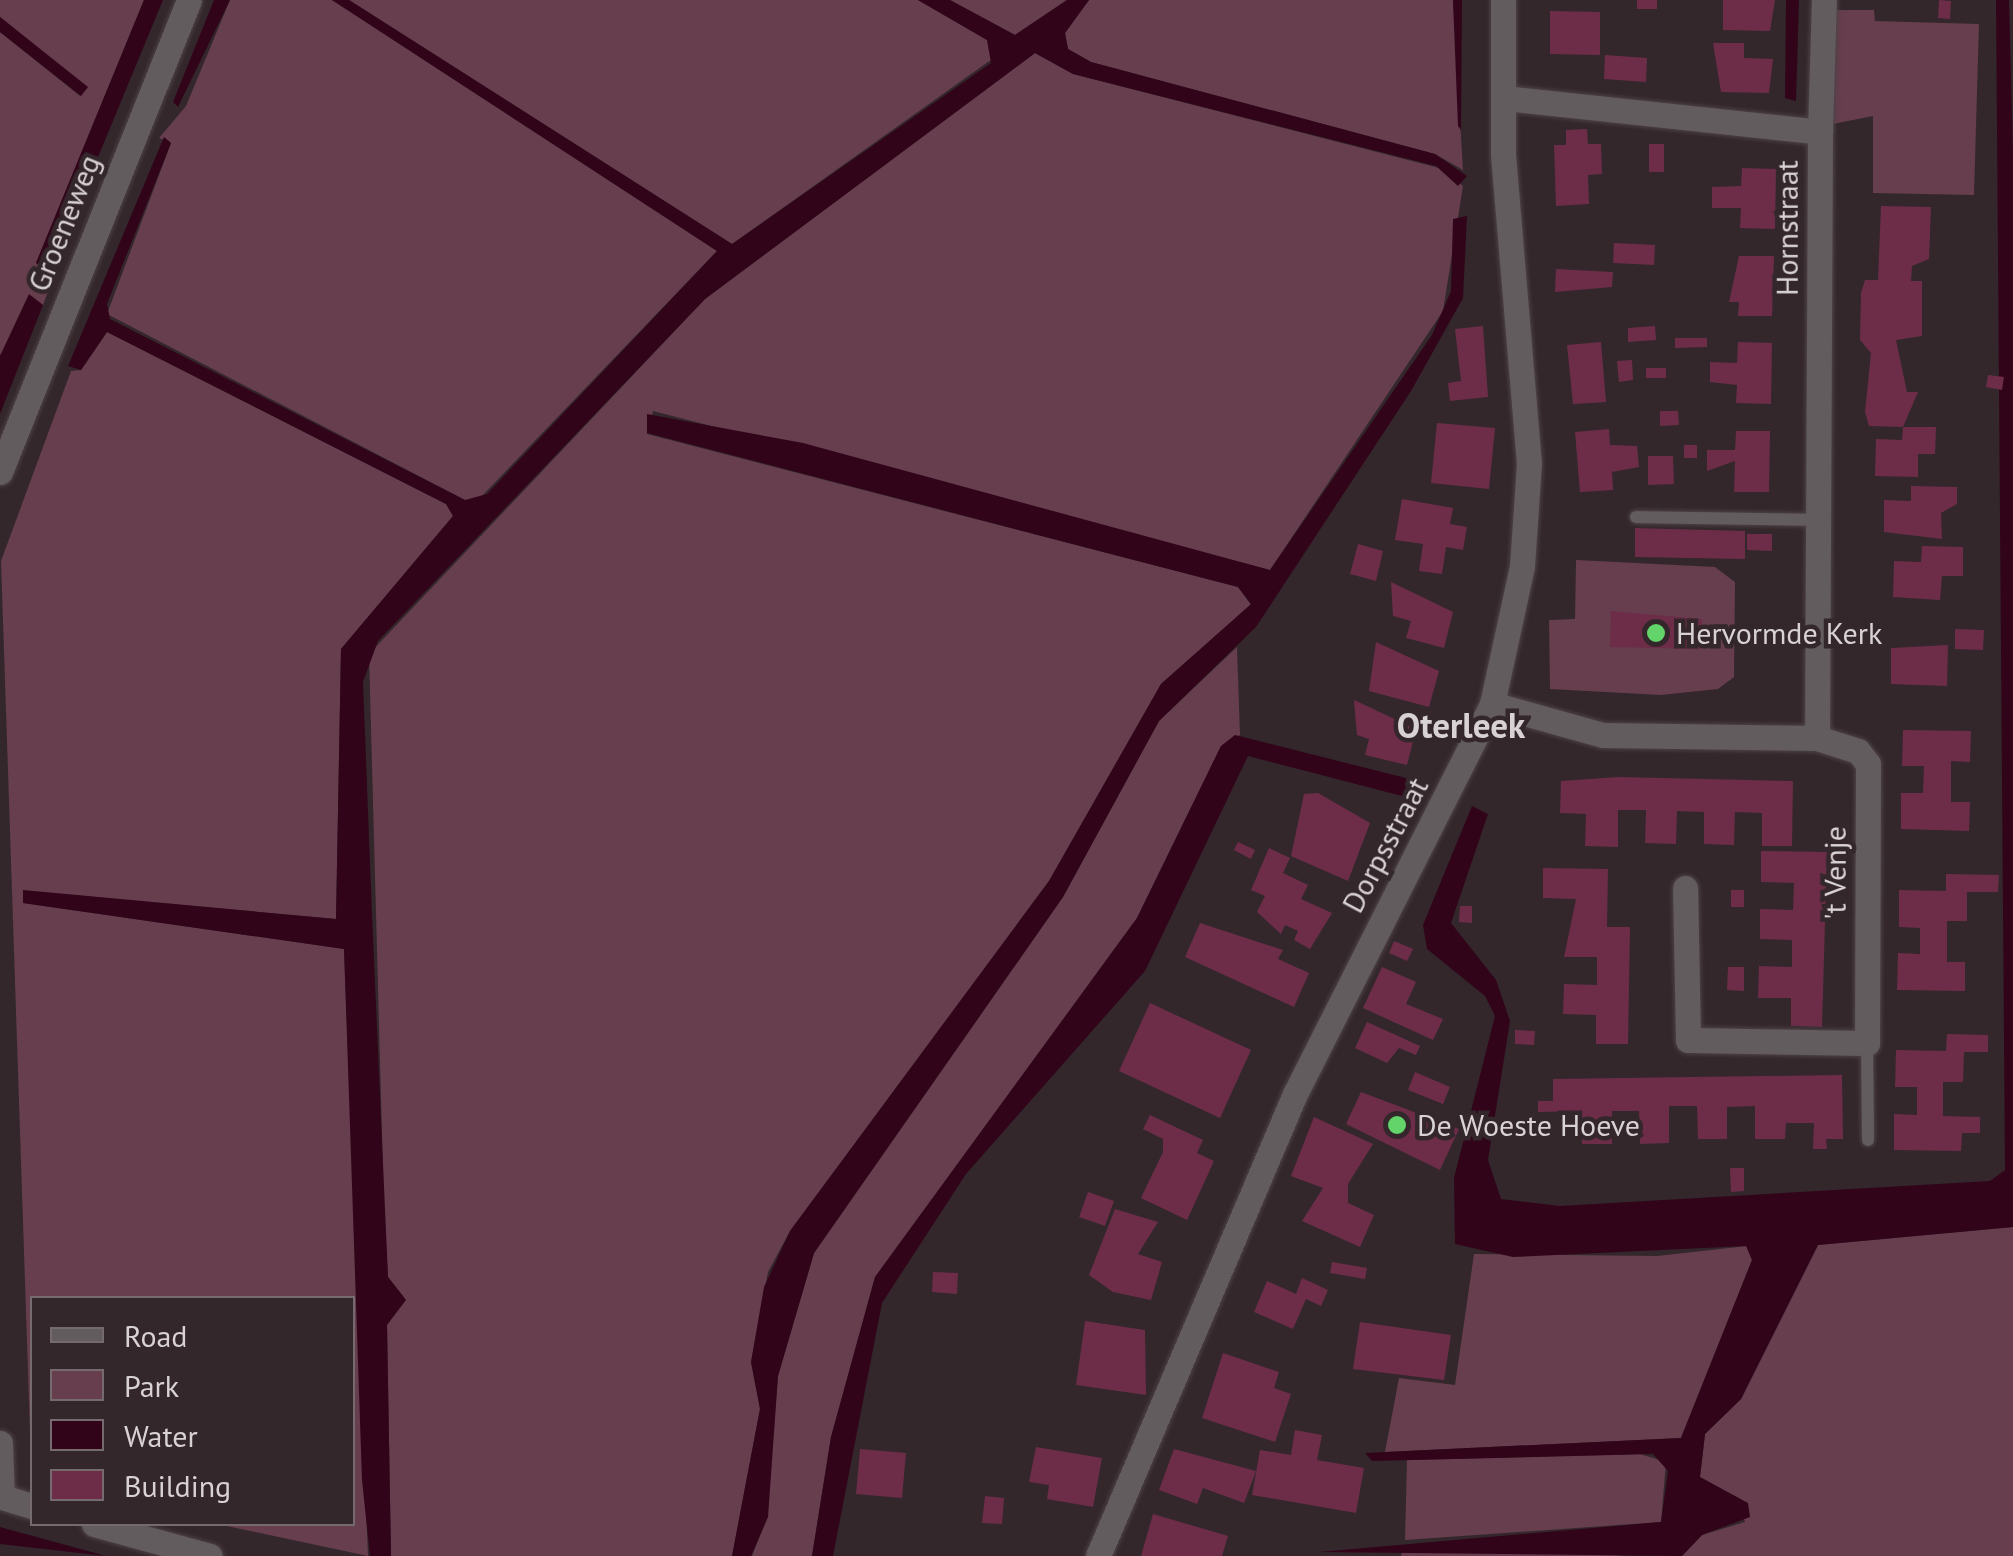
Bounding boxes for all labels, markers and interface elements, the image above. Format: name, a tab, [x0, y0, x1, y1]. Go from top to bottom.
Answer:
street label: Groeneweg	[20, 150, 108, 296]
street label: Hornstraat	[1769, 160, 1805, 296]
place label: Hervormde Kerk	[1676, 615, 1882, 651]
marker: Hervormde Kerk	[1645, 622, 1667, 644]
district label: Oterleek	[1397, 704, 1525, 746]
street label: Dorpsstraat	[1334, 771, 1436, 919]
street label: 't Venje	[1817, 826, 1853, 920]
place label: De Woeste Hoeve	[1417, 1107, 1641, 1143]
marker: De Woeste Hoeve	[1386, 1114, 1408, 1136]
legend	[30, 1296, 355, 1526]
text: Road	[124, 1316, 188, 1355]
text: Park	[124, 1366, 179, 1405]
text: Water	[124, 1416, 198, 1455]
text: Building	[124, 1466, 231, 1505]

